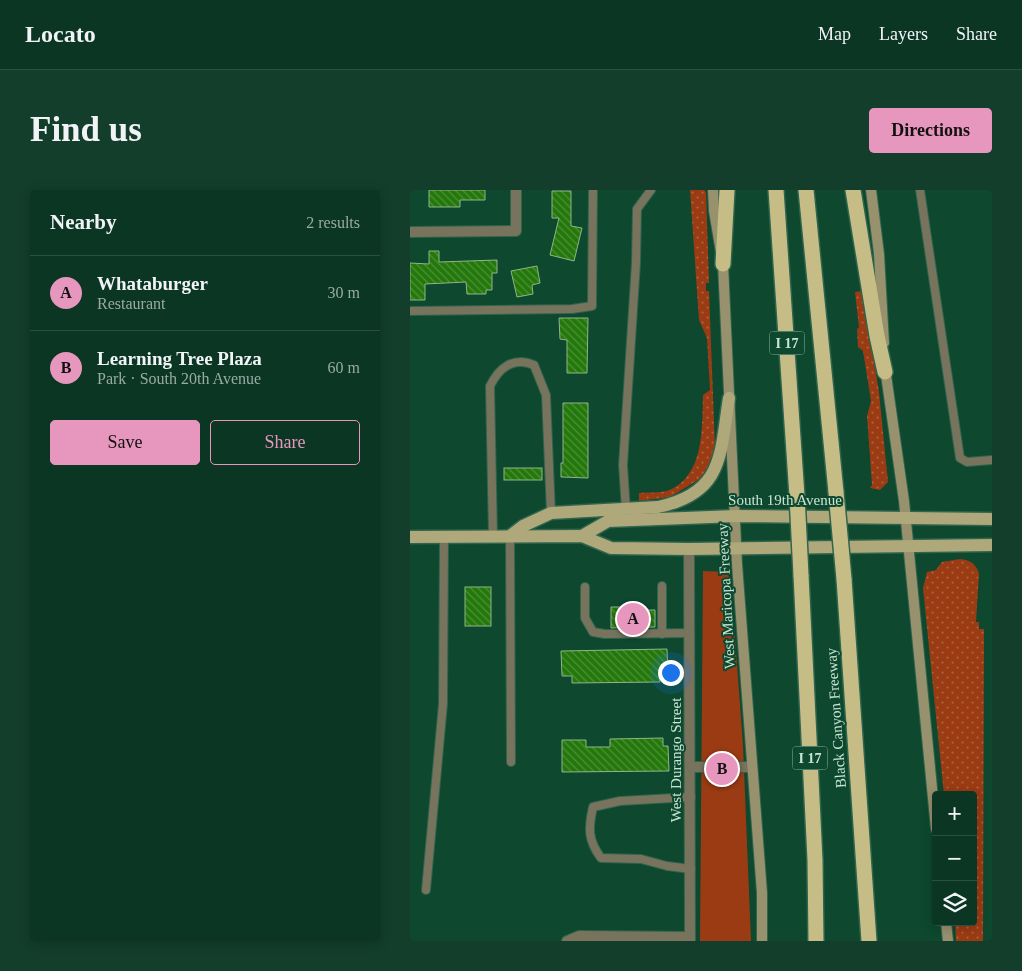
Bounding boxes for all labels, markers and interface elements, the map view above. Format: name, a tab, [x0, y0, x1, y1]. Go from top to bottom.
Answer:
text: Locato	[25, 21, 96, 47]
text: Map	[818, 24, 851, 44]
text: Layers	[879, 24, 928, 44]
text: Share	[956, 24, 997, 44]
button: Directions	[869, 108, 992, 153]
text: Find us	[30, 110, 142, 149]
text: Nearby	[50, 210, 117, 234]
text: 2 results	[306, 214, 360, 231]
text: Whataburger	[97, 273, 208, 294]
text: A	[60, 284, 72, 301]
text: 30 m	[328, 284, 360, 301]
text: Restaurant	[97, 295, 165, 312]
road number: I 17	[770, 332, 804, 354]
text: Learning Tree Plaza	[97, 348, 262, 369]
text: B	[61, 359, 71, 376]
text: 60 m	[328, 359, 360, 376]
text: Park · South 20th Avenue	[97, 370, 261, 387]
button: Save	[50, 420, 200, 465]
button: Share	[210, 420, 360, 465]
street label: South 19th Avenue	[728, 492, 842, 508]
street label: West Maricopa Freeway	[714, 522, 738, 669]
pin: A	[617, 600, 649, 638]
street label: Black Canyon Freeway	[823, 647, 849, 789]
your location	[658, 660, 684, 686]
street label: West Durango Street	[668, 697, 684, 822]
road number: I 17	[792, 746, 828, 770]
pin: B	[706, 750, 738, 788]
map controls	[932, 791, 977, 926]
button: +	[932, 791, 977, 836]
button: −	[932, 836, 977, 881]
button: layers	[932, 881, 977, 926]

